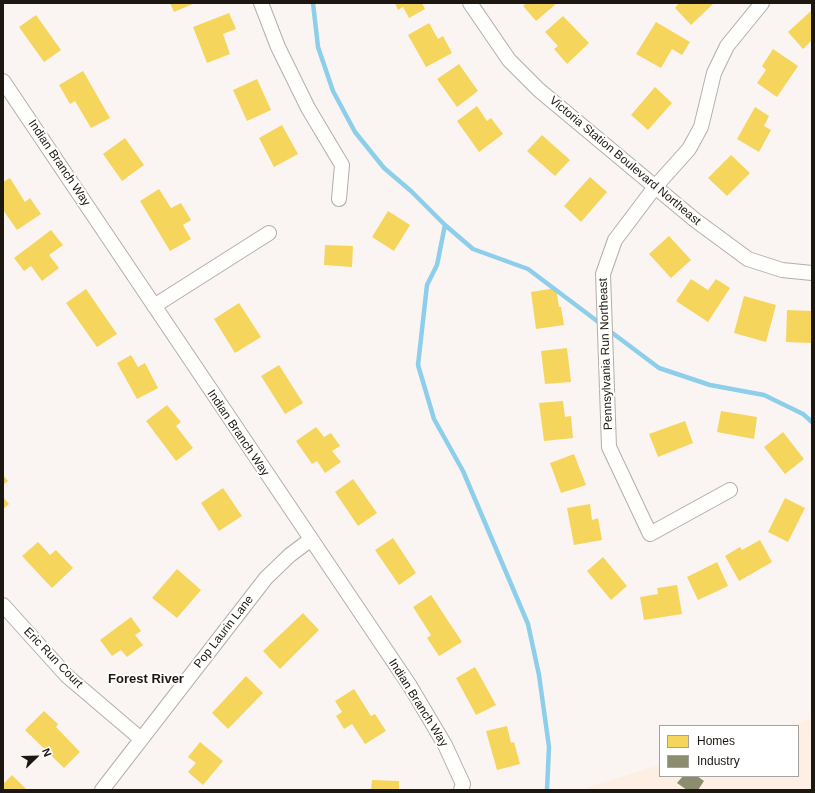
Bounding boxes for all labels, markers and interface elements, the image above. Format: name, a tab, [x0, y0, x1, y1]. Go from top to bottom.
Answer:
street label: Victoria Station Boulevard Northeast	[546, 93, 704, 229]
street label: Indian Branch Way	[25, 117, 93, 209]
street label: Pennsylvania Run Northeast	[596, 278, 616, 430]
street label: Indian Branch Way	[204, 387, 272, 479]
street label: Pop Laurin Lane	[191, 593, 257, 671]
street label: Eric Run Court	[20, 625, 86, 691]
street label: Indian Branch Way	[385, 656, 451, 750]
district label: Forest River	[108, 671, 184, 687]
legend	[659, 725, 799, 777]
text: Homes	[697, 734, 735, 748]
north arrow	[16, 737, 56, 777]
text: N	[40, 746, 54, 758]
text: Industry	[697, 754, 740, 768]

